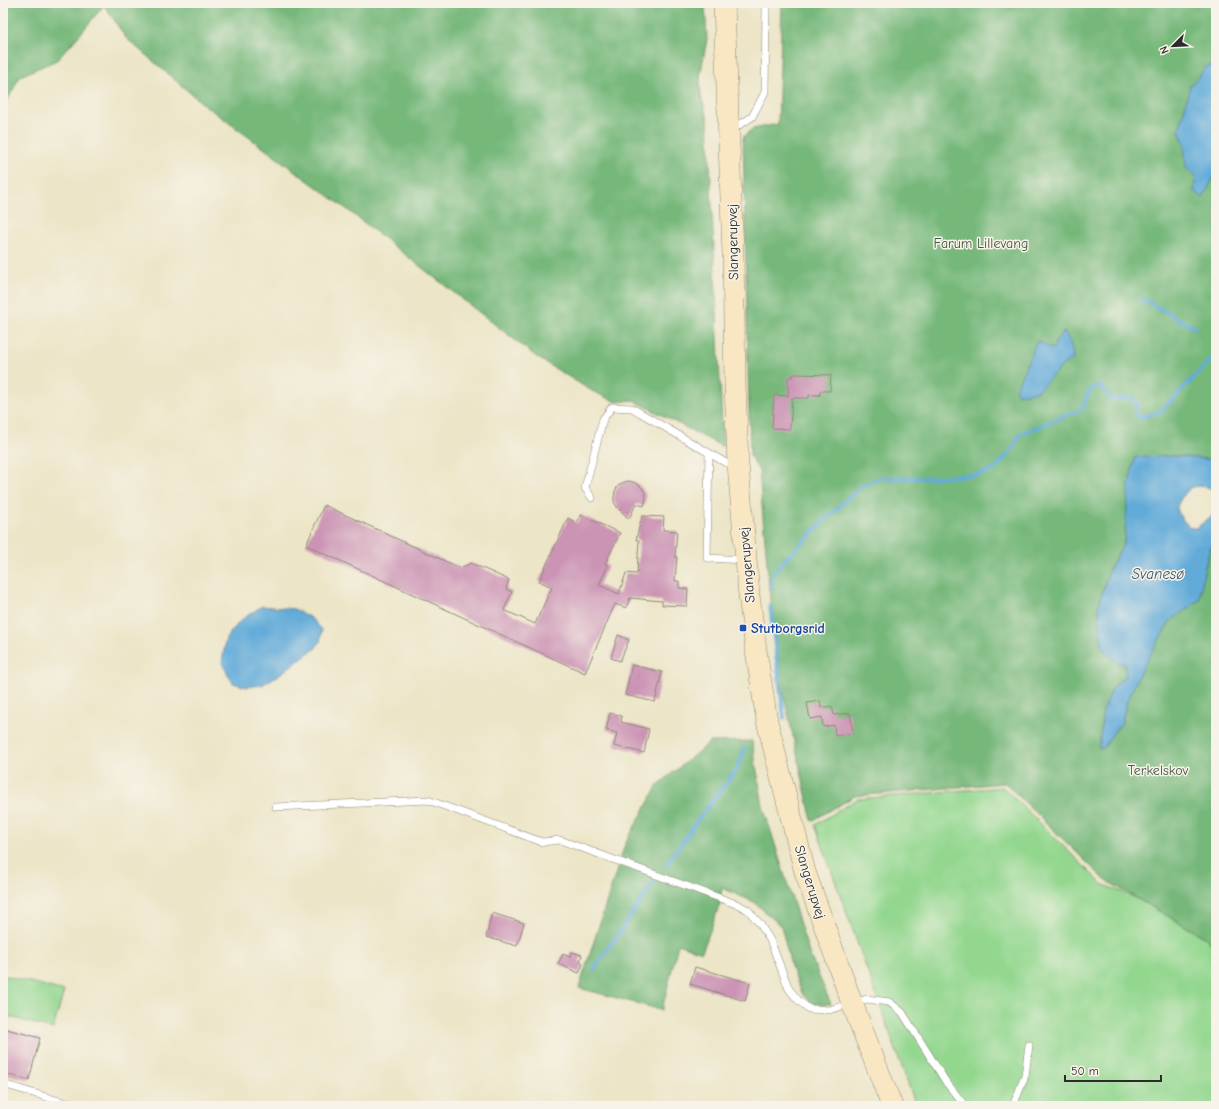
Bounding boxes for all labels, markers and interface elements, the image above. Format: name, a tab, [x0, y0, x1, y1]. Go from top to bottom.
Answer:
north arrow	[1153, 26, 1193, 66]
text: N	[1157, 44, 1172, 56]
street label: Slangerupvej	[724, 204, 742, 280]
park label: Farum Lillevang	[934, 235, 1028, 252]
street label: Slangerupvej	[735, 526, 759, 604]
water label: Svanesø	[1132, 565, 1184, 583]
place label: Stutborgsrid	[751, 620, 825, 637]
marker: Stutborgsrid	[738, 623, 748, 633]
park label: Terkelskov	[1128, 762, 1189, 779]
street label: Slangerupvej	[791, 843, 829, 921]
scale bar	[1065, 1057, 1161, 1083]
text: 50 m	[1071, 1064, 1099, 1078]

